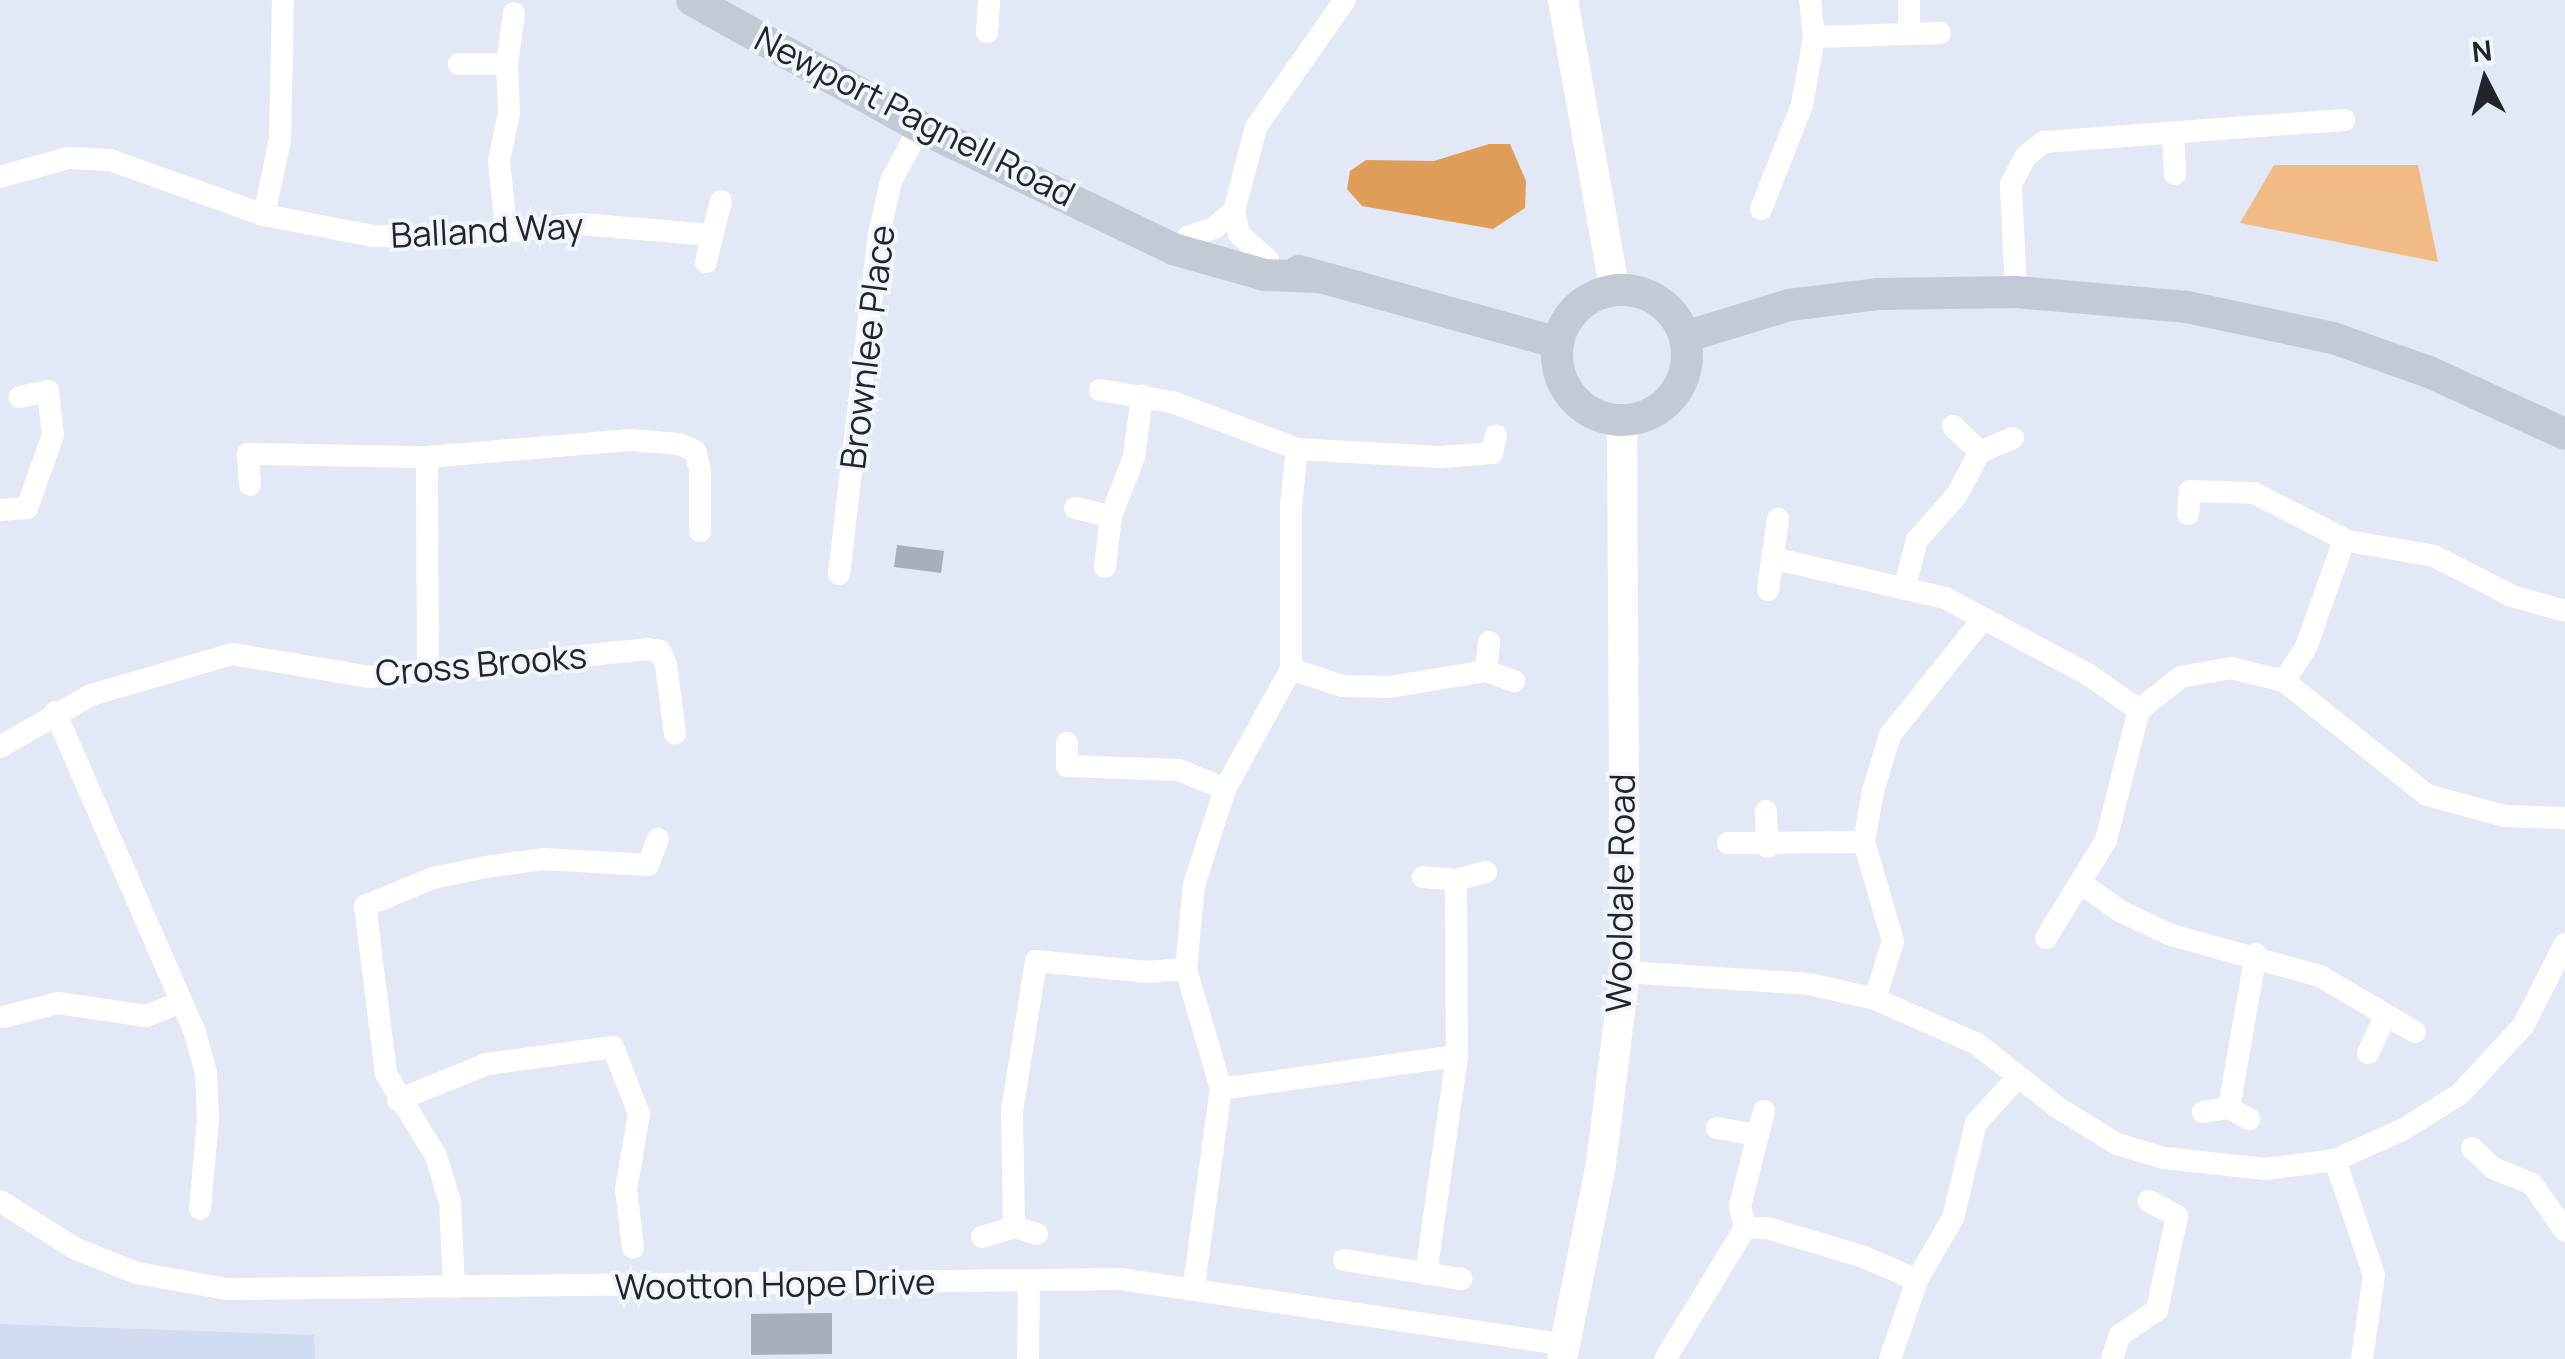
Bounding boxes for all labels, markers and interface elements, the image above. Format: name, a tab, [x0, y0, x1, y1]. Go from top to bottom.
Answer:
street label: Newport Pagnell Road	[748, 17, 1082, 215]
north arrow	[2435, 30, 2535, 130]
text: N	[2470, 30, 2494, 70]
street label: Balland Way	[389, 204, 585, 256]
street label: Brownlee Place	[831, 223, 903, 471]
street label: Cross Brooks	[374, 634, 588, 694]
street label: Wooldale Road	[1597, 773, 1643, 1013]
street label: Wootton Hope Drive	[614, 1260, 936, 1308]

